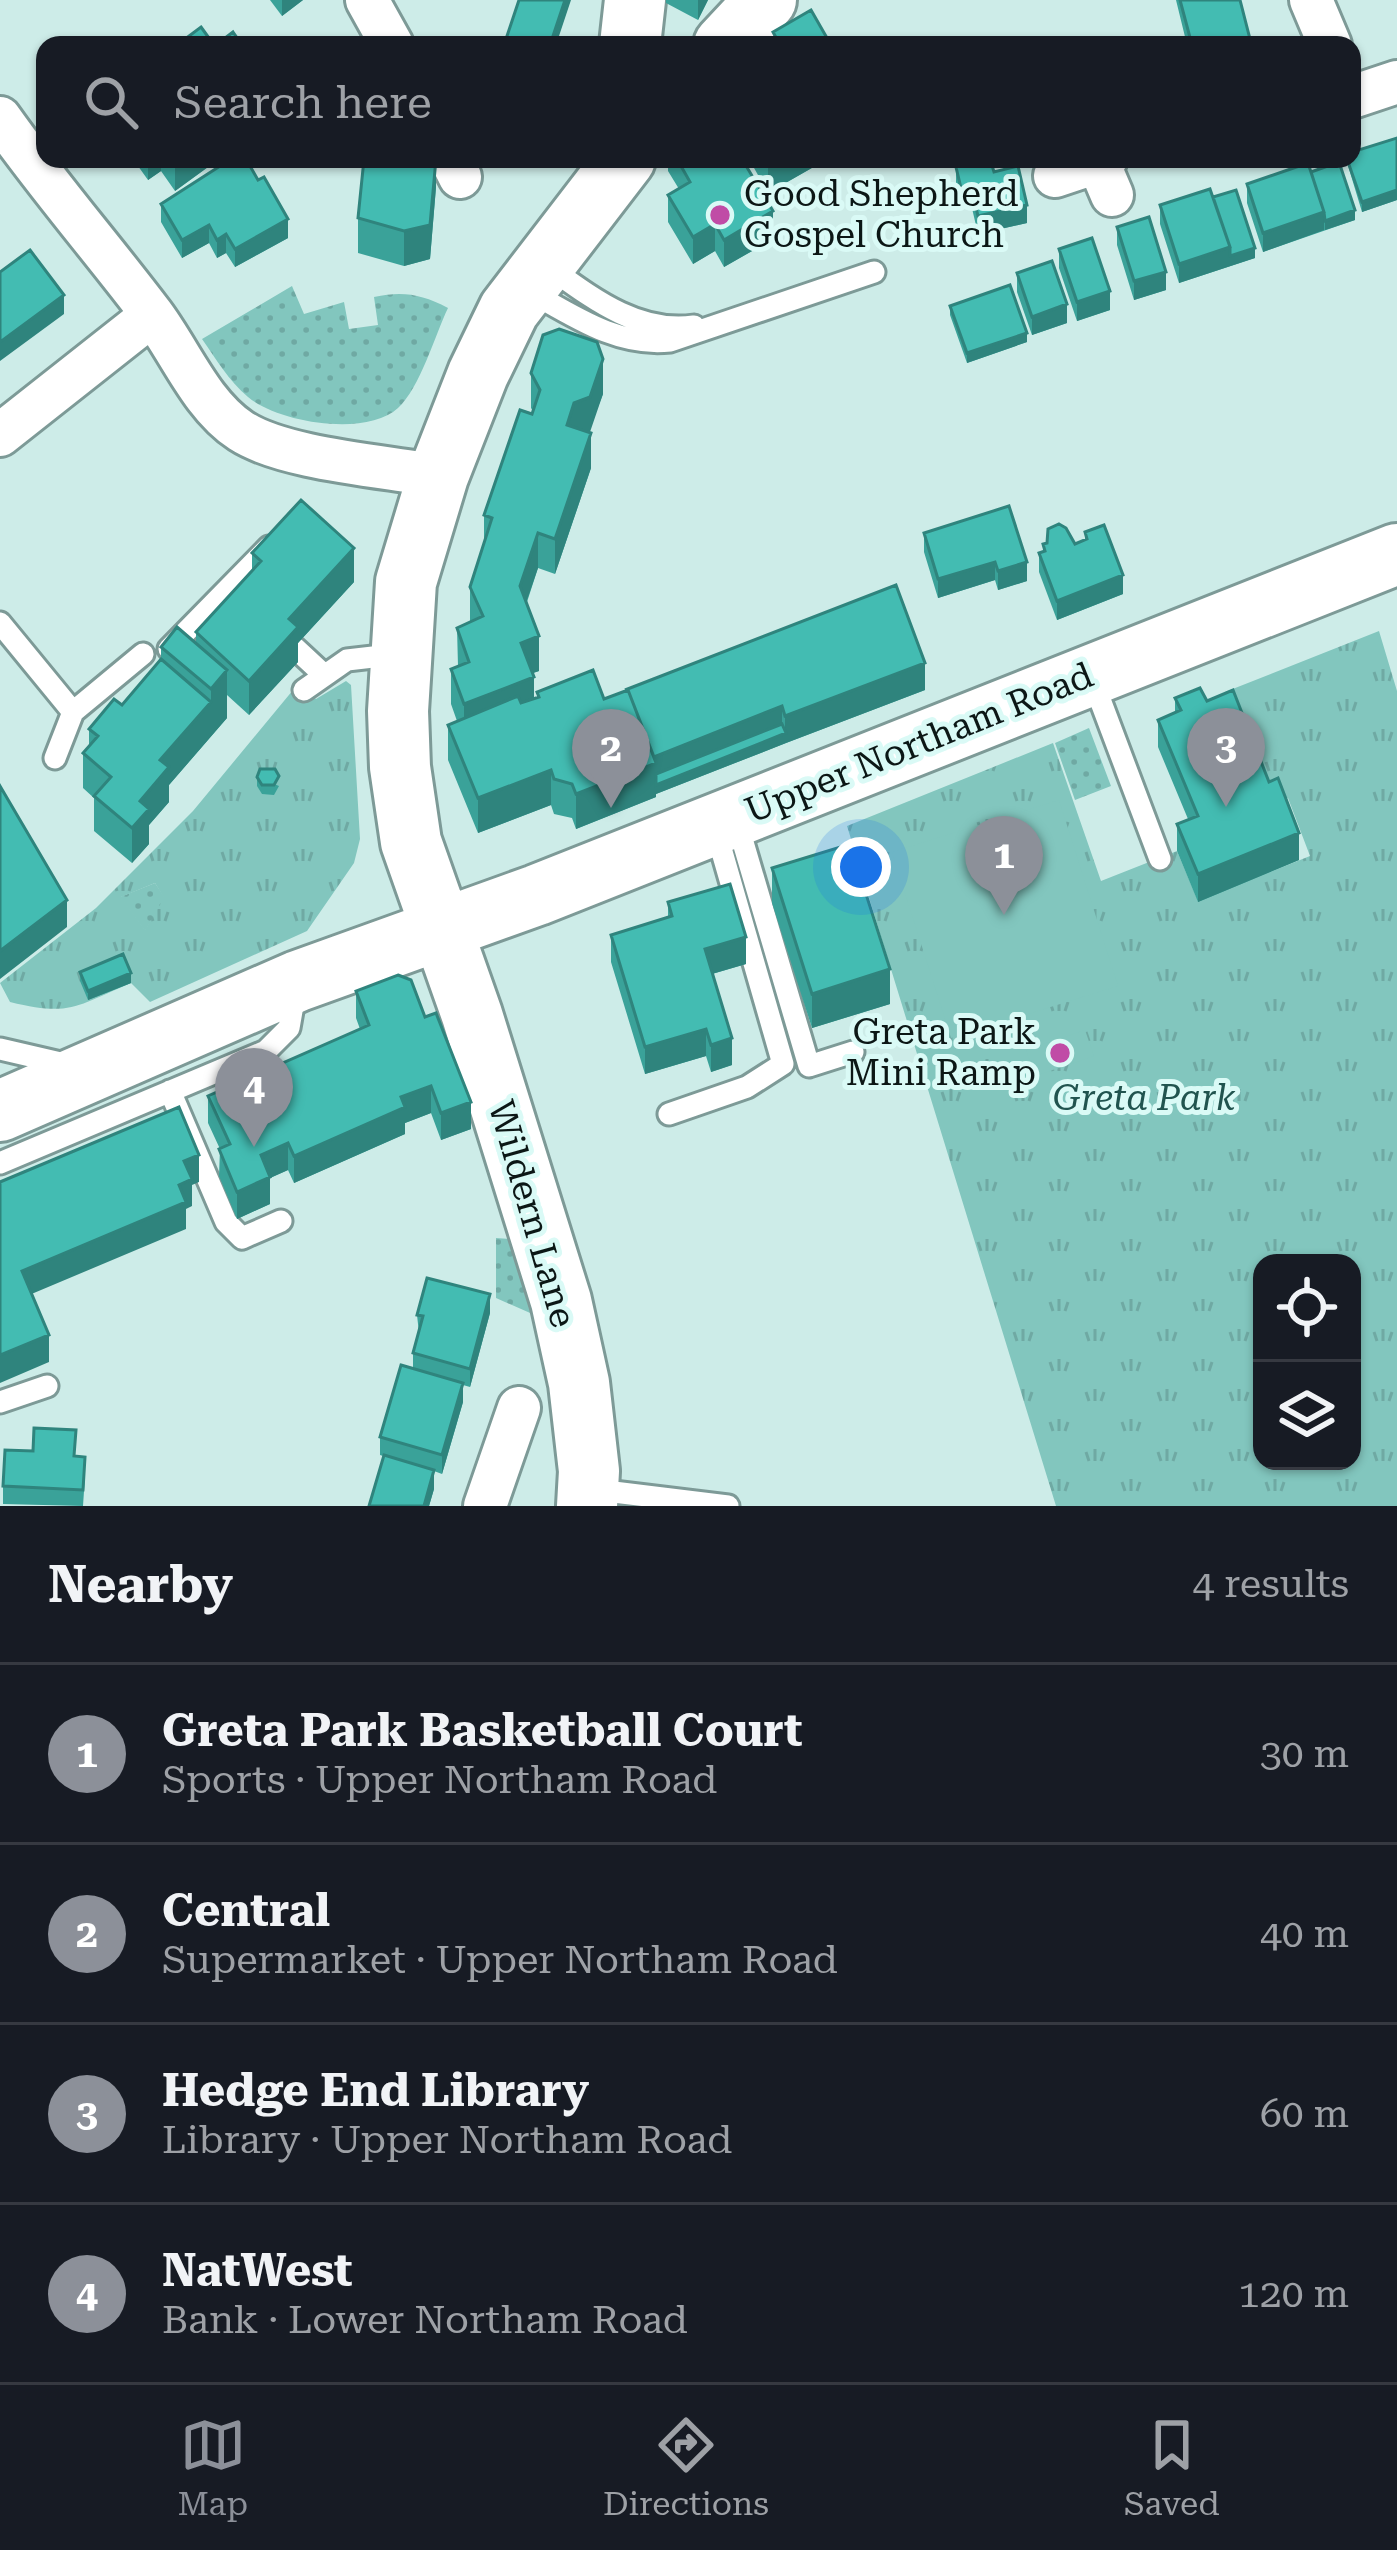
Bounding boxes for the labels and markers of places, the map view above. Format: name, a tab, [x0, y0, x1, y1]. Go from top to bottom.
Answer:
place label: Good Shepherd Gospel Church	[744, 173, 1019, 256]
marker: Good Shepherd Gospel Church	[707, 202, 733, 228]
pin: 3	[1187, 708, 1265, 807]
pin: 2	[572, 709, 650, 808]
pin: 1	[965, 816, 1043, 915]
place label: Greta Park Mini Ramp	[846, 1011, 1036, 1094]
marker: Greta Park Mini Ramp	[1047, 1040, 1073, 1066]
pin: 4	[215, 1048, 293, 1147]

